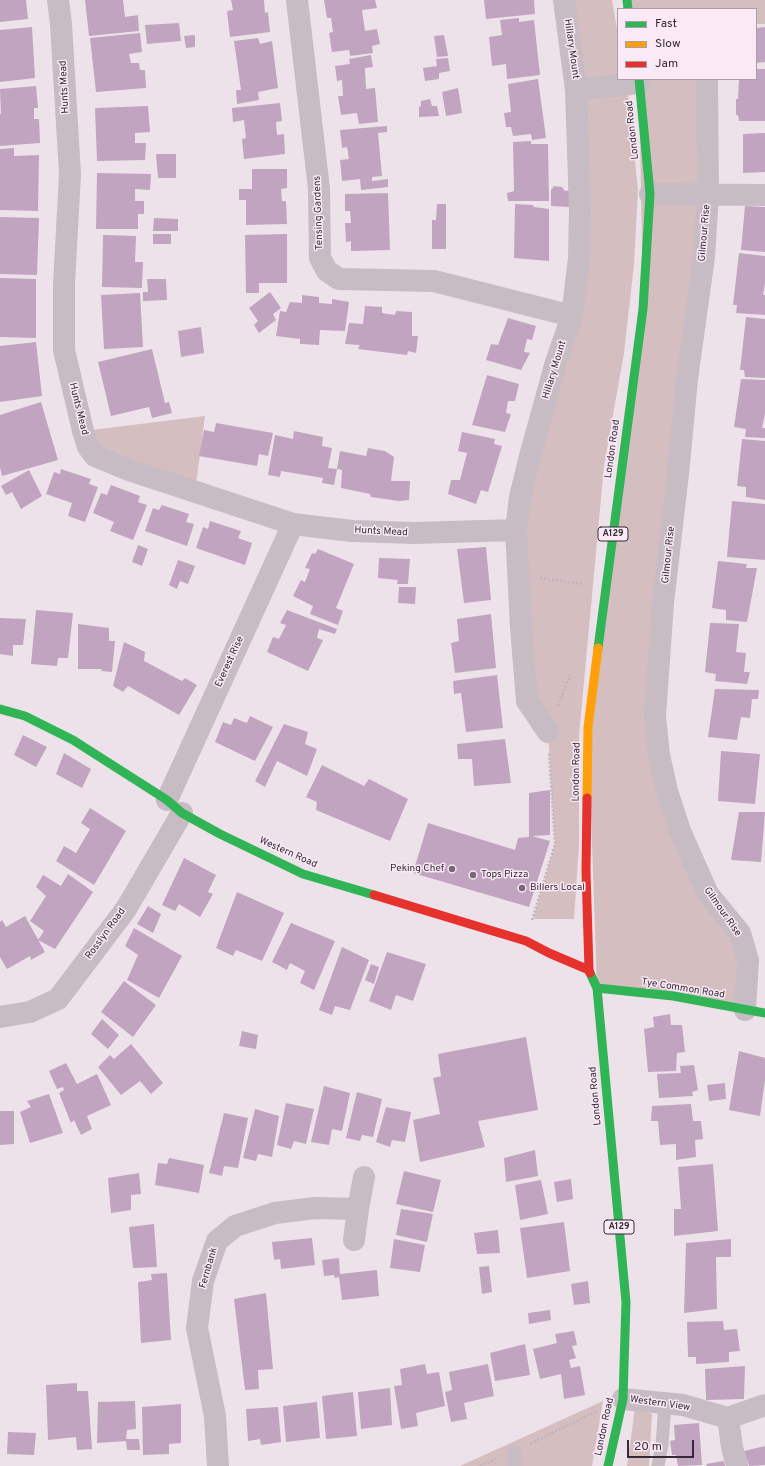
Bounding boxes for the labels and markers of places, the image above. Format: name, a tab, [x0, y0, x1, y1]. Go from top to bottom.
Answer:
place label: Peking Chef	[390, 863, 444, 875]
marker: Peking Chef	[447, 864, 457, 874]
place label: Tops Pizza	[481, 869, 528, 881]
marker: Tops Pizza	[468, 870, 478, 880]
place label: Billers Local	[530, 882, 585, 894]
marker: Billers Local	[517, 883, 527, 893]

